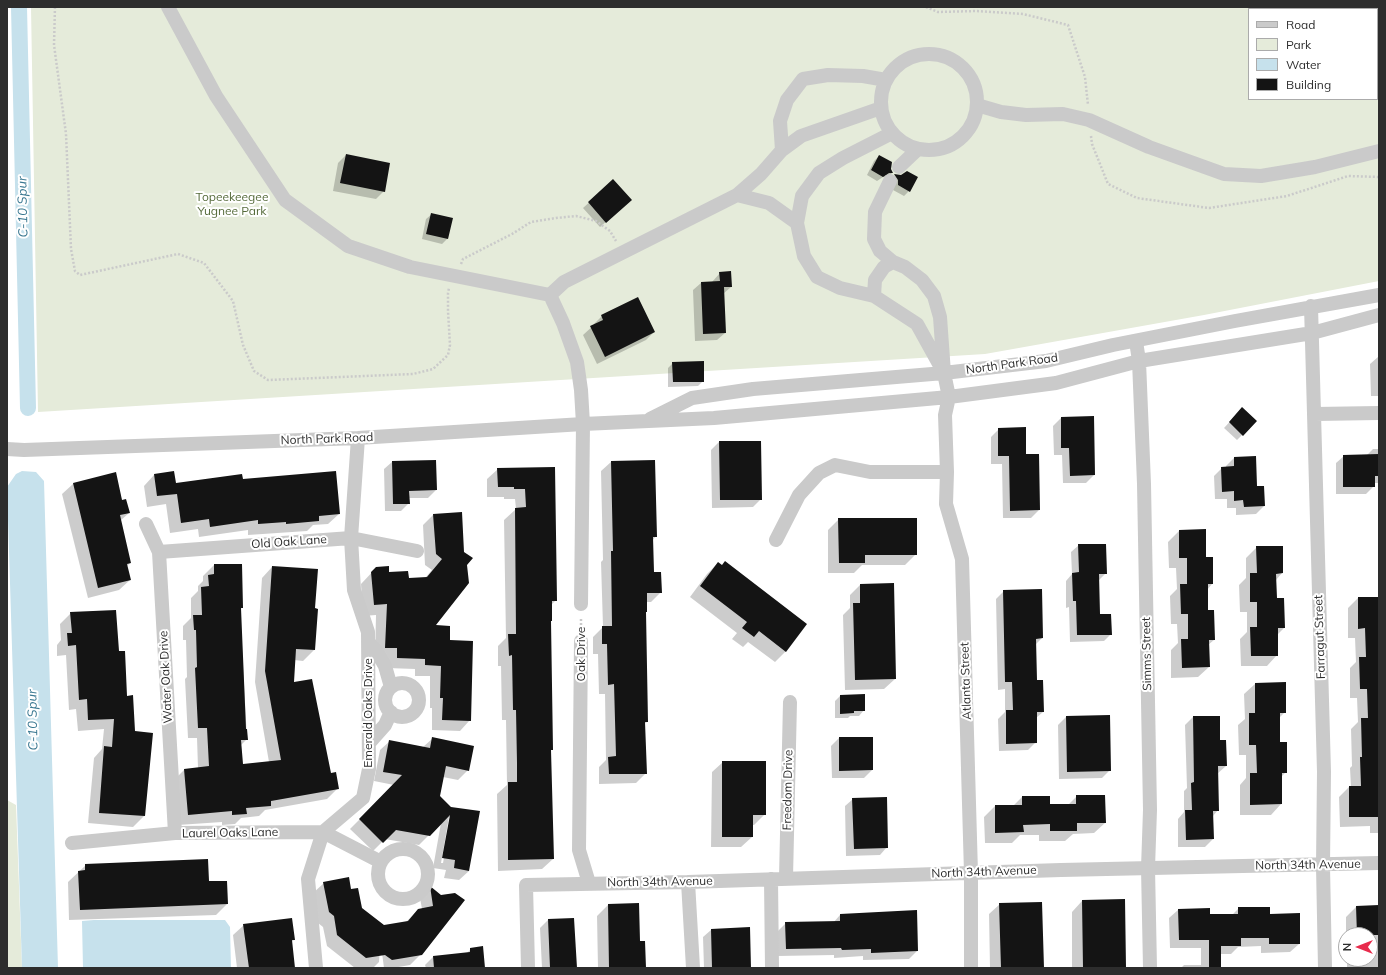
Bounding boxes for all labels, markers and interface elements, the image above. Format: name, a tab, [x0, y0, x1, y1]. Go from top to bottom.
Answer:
legend	[1248, 8, 1378, 100]
text: Road	[1286, 17, 1315, 32]
text: Park	[1286, 37, 1311, 52]
text: Water	[1286, 57, 1321, 72]
text: Building	[1286, 77, 1331, 92]
water label: C-10 Spur	[15, 176, 31, 238]
park label: Topeekeegee Yugnee Park	[196, 190, 268, 218]
street label: North Park Road	[965, 350, 1059, 378]
street label: North Park Road	[280, 430, 374, 448]
street label: Old Oak Lane	[251, 532, 327, 552]
street label: Farragut Street	[1311, 595, 1329, 679]
street label: Simms Street	[1139, 617, 1155, 691]
street label: Oak Drive	[574, 627, 588, 681]
street label: Water Oak Drive	[156, 630, 176, 724]
street label: Atlanta Street	[957, 642, 975, 720]
street label: Emerald Oaks Drive	[361, 658, 375, 768]
water label: C-10 Spur	[25, 689, 41, 751]
street label: Freedom Drive	[780, 750, 796, 830]
street label: Laurel Oaks Lane	[182, 825, 278, 841]
street label: North 34th Avenue	[1255, 857, 1361, 873]
street label: North 34th Avenue	[931, 863, 1037, 881]
street label: North 34th Avenue	[607, 874, 713, 890]
north arrow	[1338, 927, 1378, 967]
text: N	[1340, 943, 1354, 951]

